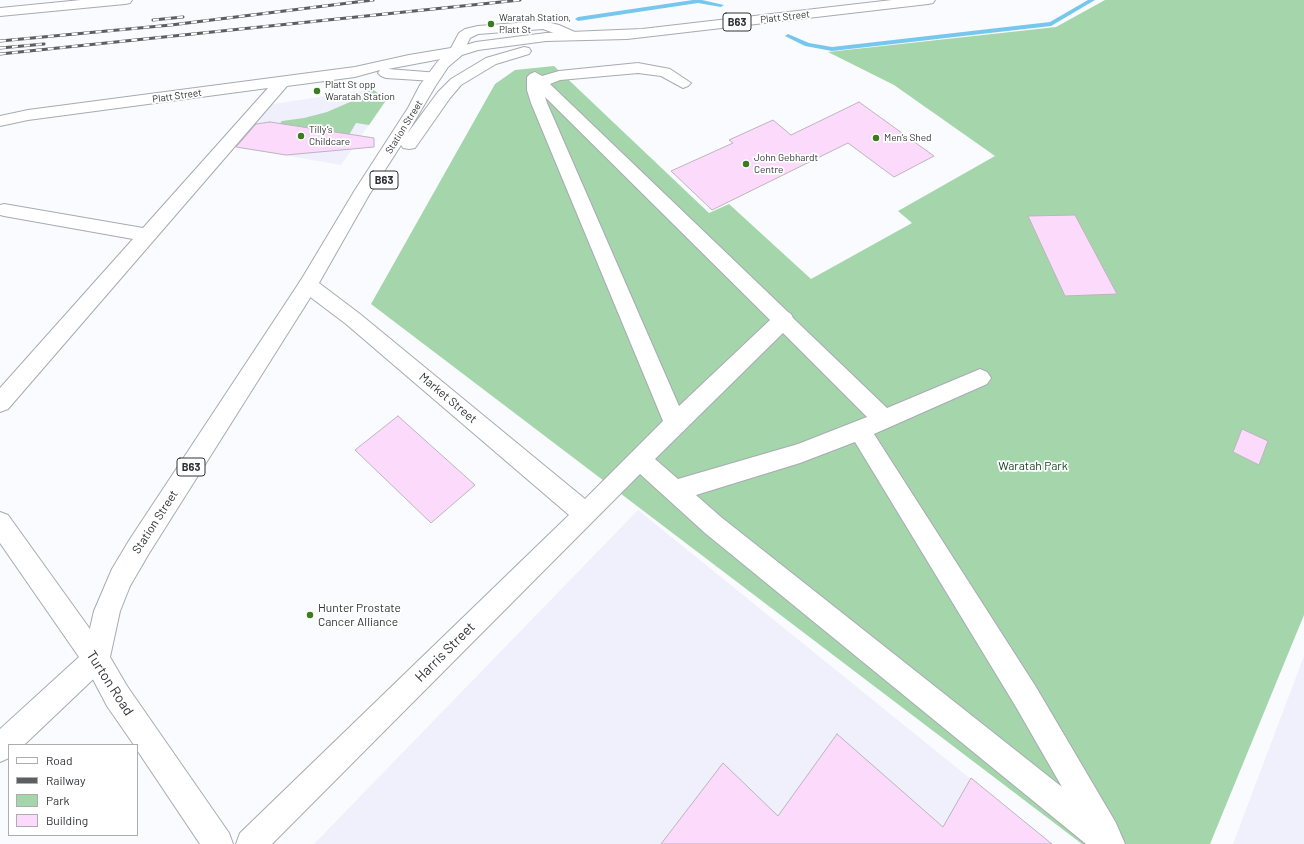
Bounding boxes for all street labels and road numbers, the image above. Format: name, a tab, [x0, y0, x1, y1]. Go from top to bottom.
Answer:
street label: Platt Street	[760, 8, 810, 26]
road number: B63	[723, 13, 751, 31]
street label: Platt Street	[151, 87, 203, 105]
street label: Station Street	[383, 98, 425, 156]
road number: B63	[370, 171, 398, 189]
street label: Market Street	[416, 370, 480, 426]
road number: B63	[177, 458, 205, 476]
street label: Station Street	[129, 487, 181, 557]
street label: Harris Street	[412, 619, 478, 685]
street label: Turton Road	[83, 647, 137, 719]

